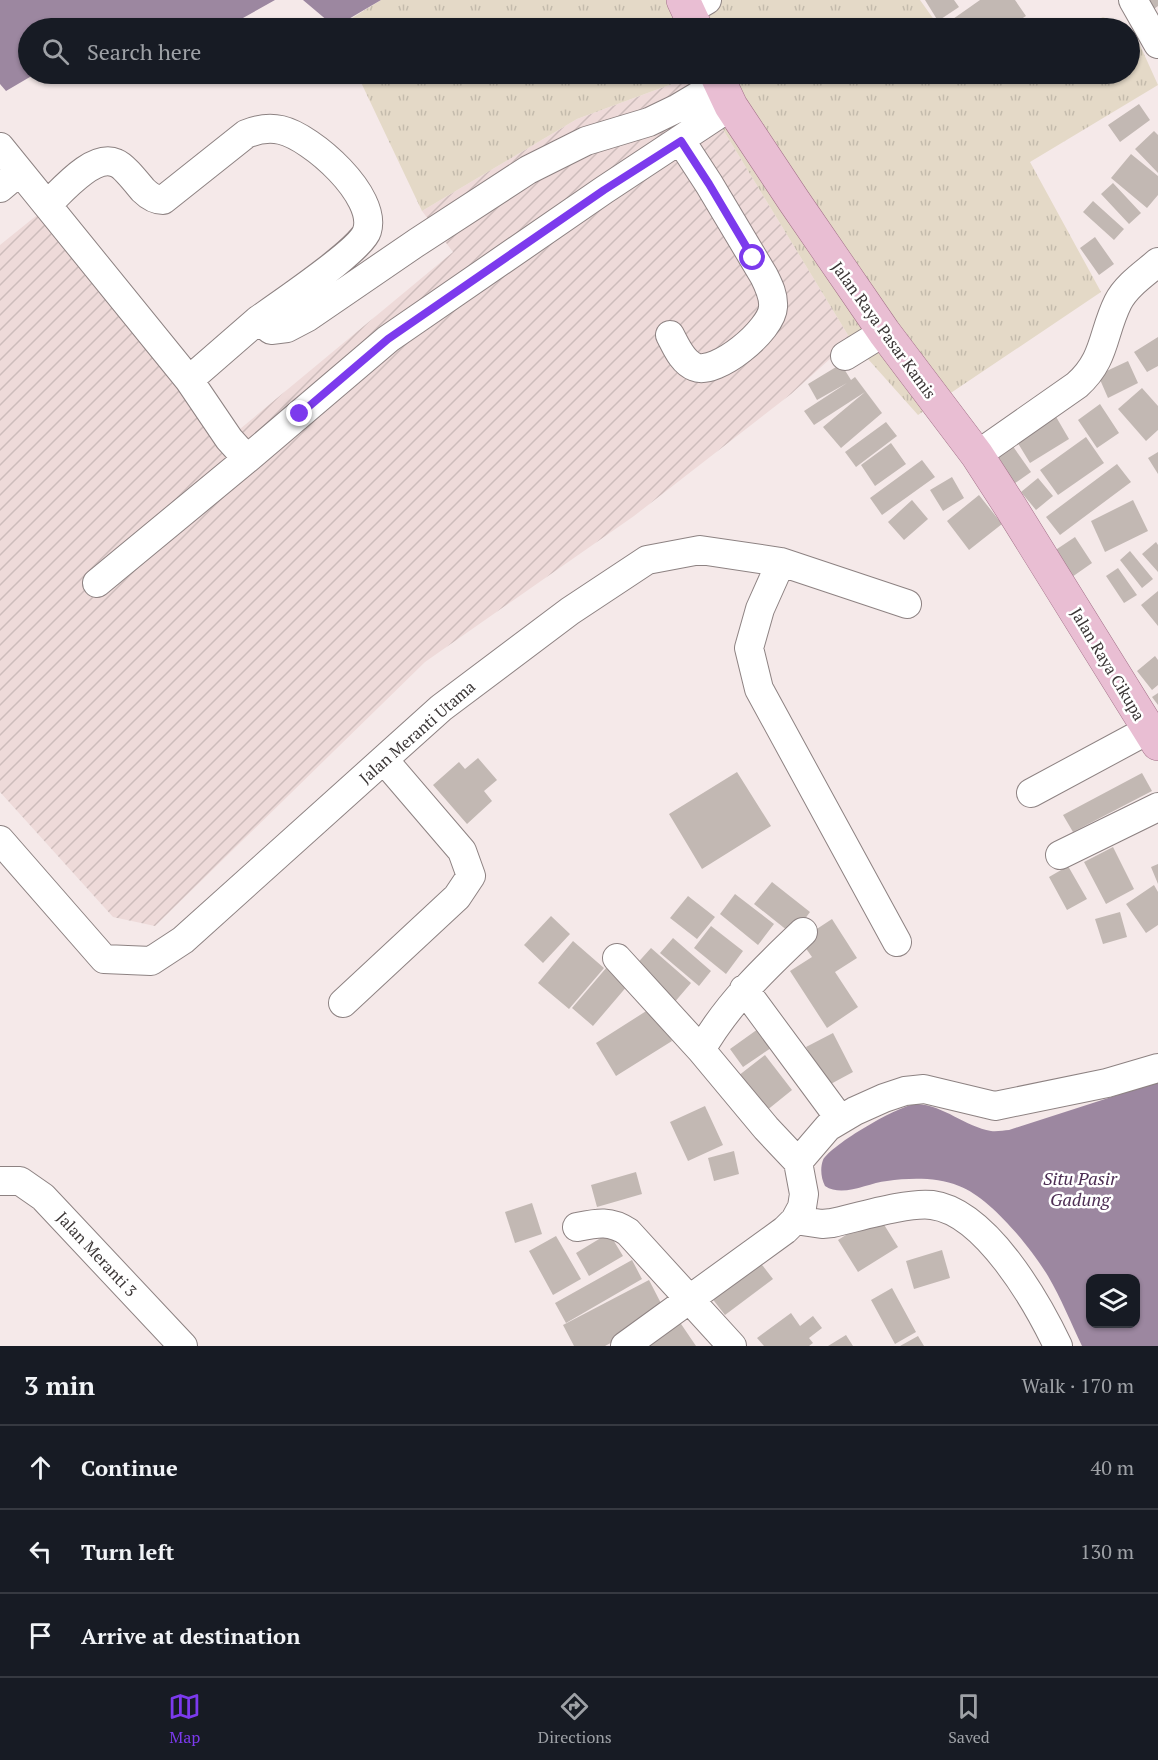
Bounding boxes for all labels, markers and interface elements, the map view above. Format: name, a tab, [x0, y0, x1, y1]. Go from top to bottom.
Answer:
search box	[18, 18, 1140, 84]
icon: search	[39, 35, 72, 68]
text: Search here	[87, 37, 201, 66]
route start	[739, 244, 765, 270]
street label: Jalan Raya Pasar Kamis	[827, 257, 941, 403]
route end	[286, 400, 312, 426]
street label: Jalan Raya Cikupa	[1066, 604, 1150, 724]
street label: Jalan Meranti Utama	[354, 676, 480, 788]
water label: Situ Pasir Gadung	[1043, 1166, 1118, 1211]
street label: Jalan Meranti 3	[52, 1207, 142, 1301]
map controls	[1086, 1274, 1140, 1328]
button: layers	[1086, 1274, 1140, 1328]
text: 3 min	[24, 1368, 95, 1402]
text: Walk · 170 m	[1022, 1372, 1134, 1399]
icon: ahead	[24, 1451, 57, 1484]
text: Continue	[81, 1453, 178, 1482]
text: 40 m	[1091, 1454, 1134, 1481]
icon: left	[24, 1535, 57, 1568]
text: Turn left	[81, 1537, 174, 1566]
text: 130 m	[1080, 1538, 1134, 1565]
icon: arrive	[24, 1619, 57, 1652]
text: Arrive at destination	[81, 1621, 300, 1650]
tab: Map	[168, 1690, 201, 1748]
tab: Directions	[538, 1690, 612, 1748]
tab: Saved	[948, 1690, 990, 1748]

